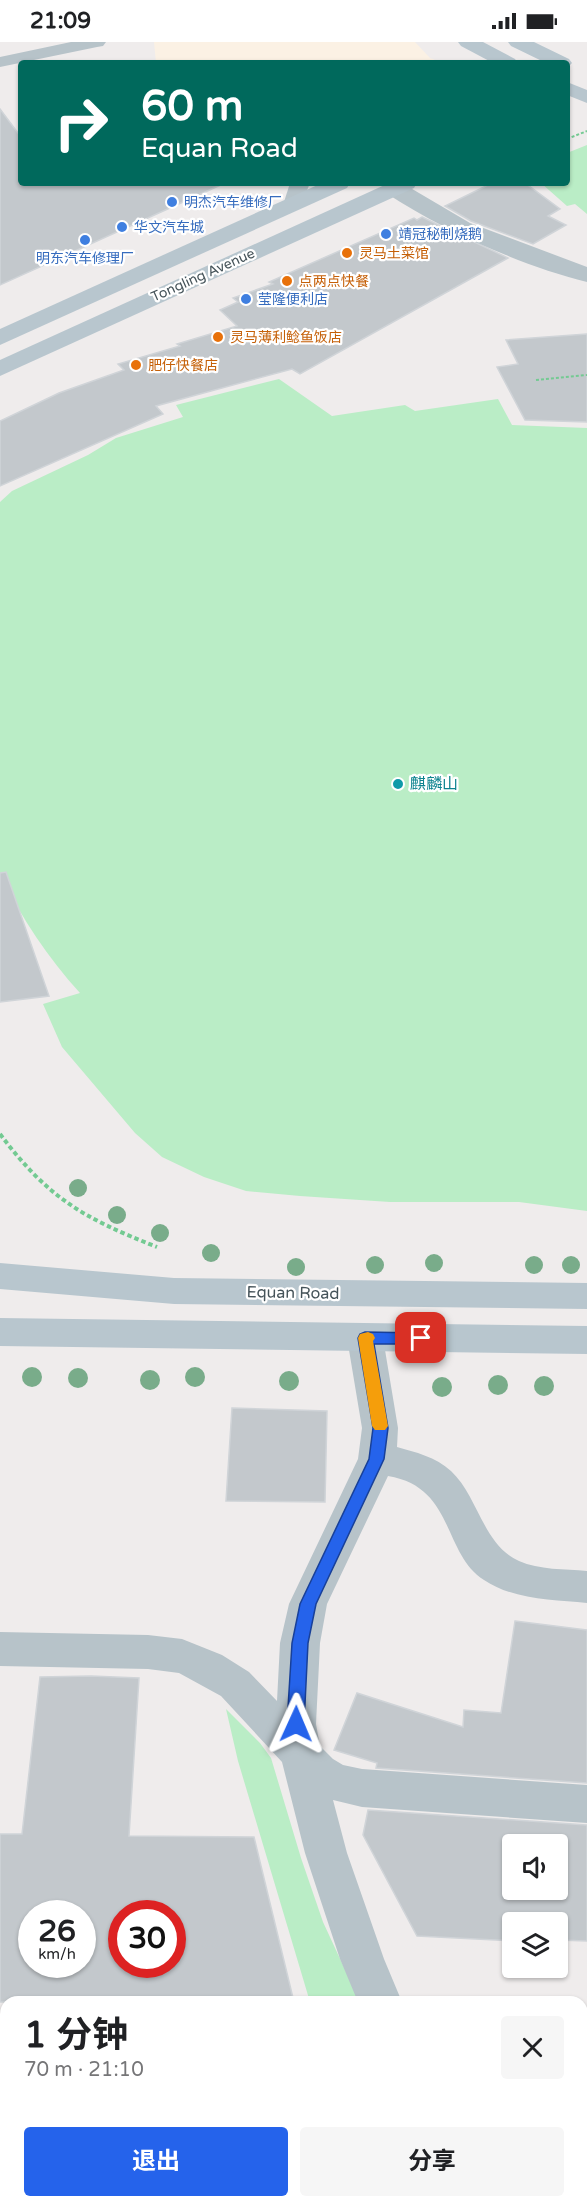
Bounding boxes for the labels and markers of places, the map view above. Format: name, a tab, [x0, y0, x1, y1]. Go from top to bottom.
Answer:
place label: 明杰汽车维修厂	[184, 194, 282, 211]
marker: 明杰汽车维修厂	[165, 195, 179, 209]
place label: 华文汽车城	[134, 219, 204, 236]
marker: 华文汽车城	[115, 220, 129, 234]
place label: 靖冠秘制烧鹅	[398, 226, 482, 243]
marker: 靖冠秘制烧鹅	[379, 227, 393, 241]
marker: 明东汽车修理厂	[78, 233, 92, 247]
place label: 灵马土菜馆	[359, 245, 429, 262]
marker: 灵马土菜馆	[340, 246, 354, 260]
place label: 明东汽车修理厂	[36, 250, 134, 267]
place label: 点两点快餐	[299, 273, 369, 290]
marker: 点两点快餐	[280, 274, 294, 288]
place label: 莹隆便利店	[258, 291, 328, 308]
marker: 莹隆便利店	[239, 292, 253, 306]
place label: 灵马薄利鲶鱼饭店	[230, 329, 342, 346]
marker: 灵马薄利鲶鱼饭店	[211, 330, 225, 344]
place label: 肥仔快餐店	[148, 357, 218, 374]
marker: 肥仔快餐店	[129, 358, 143, 372]
place label: 麒麟山	[410, 774, 458, 794]
marker: 麒麟山	[391, 777, 405, 791]
pin	[395, 1312, 446, 1363]

